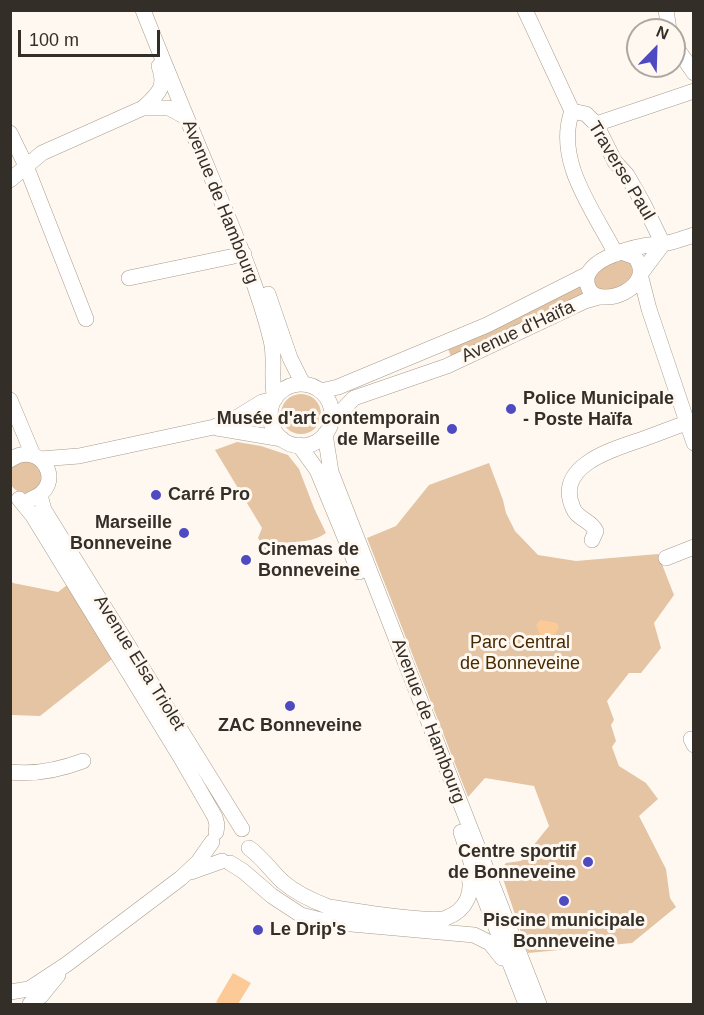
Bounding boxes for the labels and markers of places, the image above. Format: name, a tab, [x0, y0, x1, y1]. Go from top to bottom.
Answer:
place label: Police Municipale - Poste Haïfa	[523, 388, 674, 430]
marker: Police Municipale - Poste Haïfa	[504, 402, 518, 416]
place label: Musée d'art contemporain de Marseille	[217, 408, 440, 450]
marker: Musée d'art contemporain de Marseille	[445, 422, 459, 436]
place label: Carré Pro	[168, 484, 250, 506]
marker: Carré Pro	[149, 488, 163, 502]
place label: Marseille Bonneveine	[70, 512, 172, 554]
marker: Marseille Bonneveine	[177, 526, 191, 540]
place label: Cinemas de Bonneveine	[258, 539, 360, 582]
marker: Cinemas de Bonneveine	[239, 553, 253, 567]
marker: ZAC Bonneveine	[283, 699, 297, 713]
place label: ZAC Bonneveine	[218, 715, 362, 737]
place label: Centre sportif de Bonneveine	[448, 841, 576, 884]
marker: Centre sportif de Bonneveine	[581, 855, 595, 869]
marker: Piscine municipale Bonneveine	[557, 894, 571, 908]
place label: Piscine municipale Bonneveine	[483, 910, 645, 952]
place label: Le Drip's	[270, 919, 346, 941]
marker: Le Drip's	[251, 923, 265, 937]

